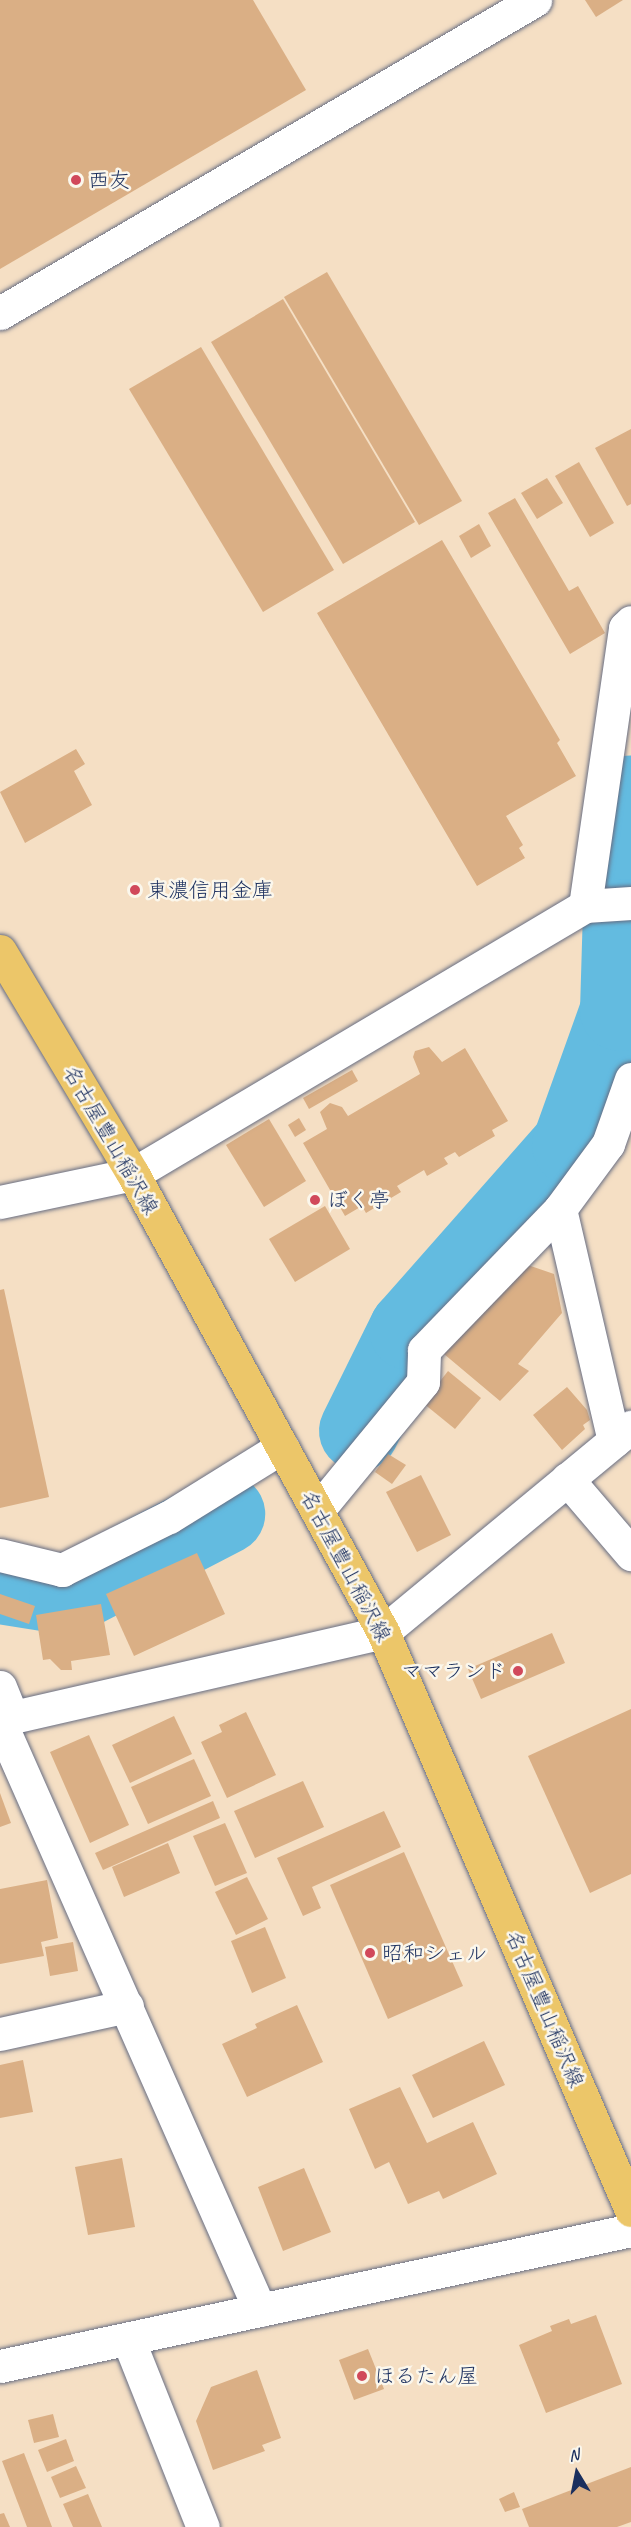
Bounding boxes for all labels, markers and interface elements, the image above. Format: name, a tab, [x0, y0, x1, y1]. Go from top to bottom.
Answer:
place label: 西友	[88, 167, 130, 193]
marker: 西友	[69, 173, 83, 187]
place label: 東濃信用金庫	[147, 877, 273, 903]
marker: 東濃信用金庫	[128, 883, 142, 897]
street label: 名古屋豊山稲沢線	[58, 1061, 164, 1219]
place label: ぼく亭	[327, 1187, 390, 1213]
marker: ぼく亭	[308, 1193, 322, 1207]
street label: 名古屋豊山稲沢線	[295, 1486, 397, 1646]
place label: ママランド	[401, 1658, 506, 1684]
marker: ママランド	[511, 1664, 525, 1678]
street label: 名古屋豊山稲沢線	[501, 1927, 589, 2091]
place label: 昭和シェル	[382, 1940, 487, 1966]
marker: 昭和シェル	[363, 1946, 377, 1960]
place label: ほるたん屋	[374, 2363, 479, 2389]
marker: ほるたん屋	[355, 2369, 369, 2383]
north arrow	[547, 2443, 607, 2503]
text: N	[567, 2445, 580, 2466]

